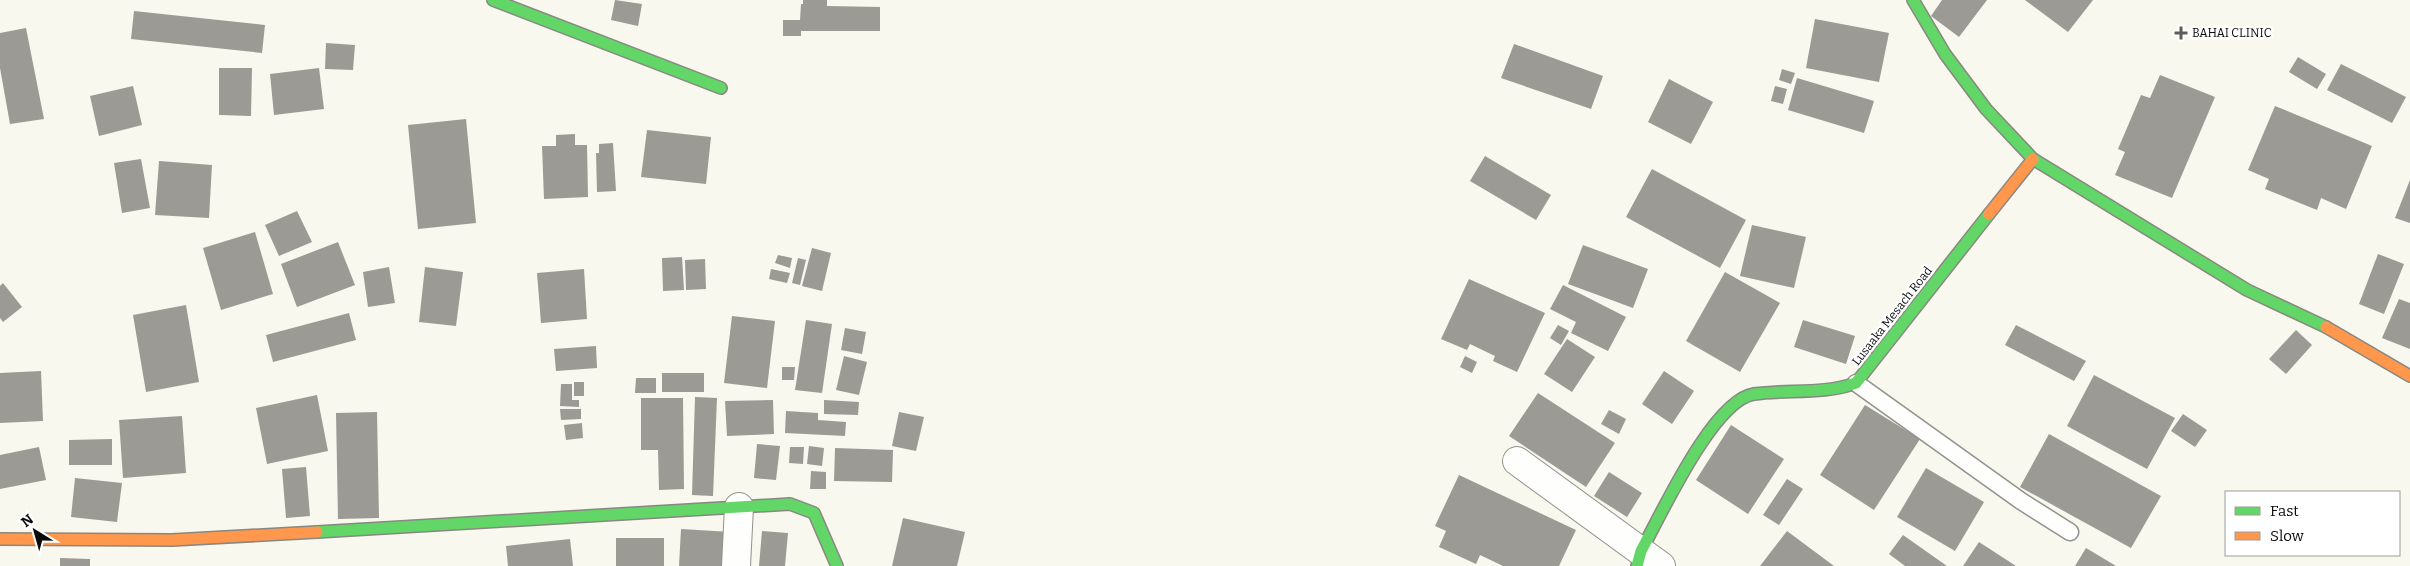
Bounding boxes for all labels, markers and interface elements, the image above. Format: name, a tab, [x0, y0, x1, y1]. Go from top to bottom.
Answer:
marker: BAHAI CLINIC	[2174, 26, 2188, 40]
place label: BAHAI CLINIC	[2192, 26, 2272, 40]
street label: Lusaaka Mesach Road	[1849, 264, 1935, 368]
legend	[2225, 491, 2400, 556]
text: Fast	[2270, 502, 2299, 520]
north arrow	[10, 506, 60, 556]
text: N	[18, 511, 37, 531]
text: Slow	[2270, 527, 2305, 545]

